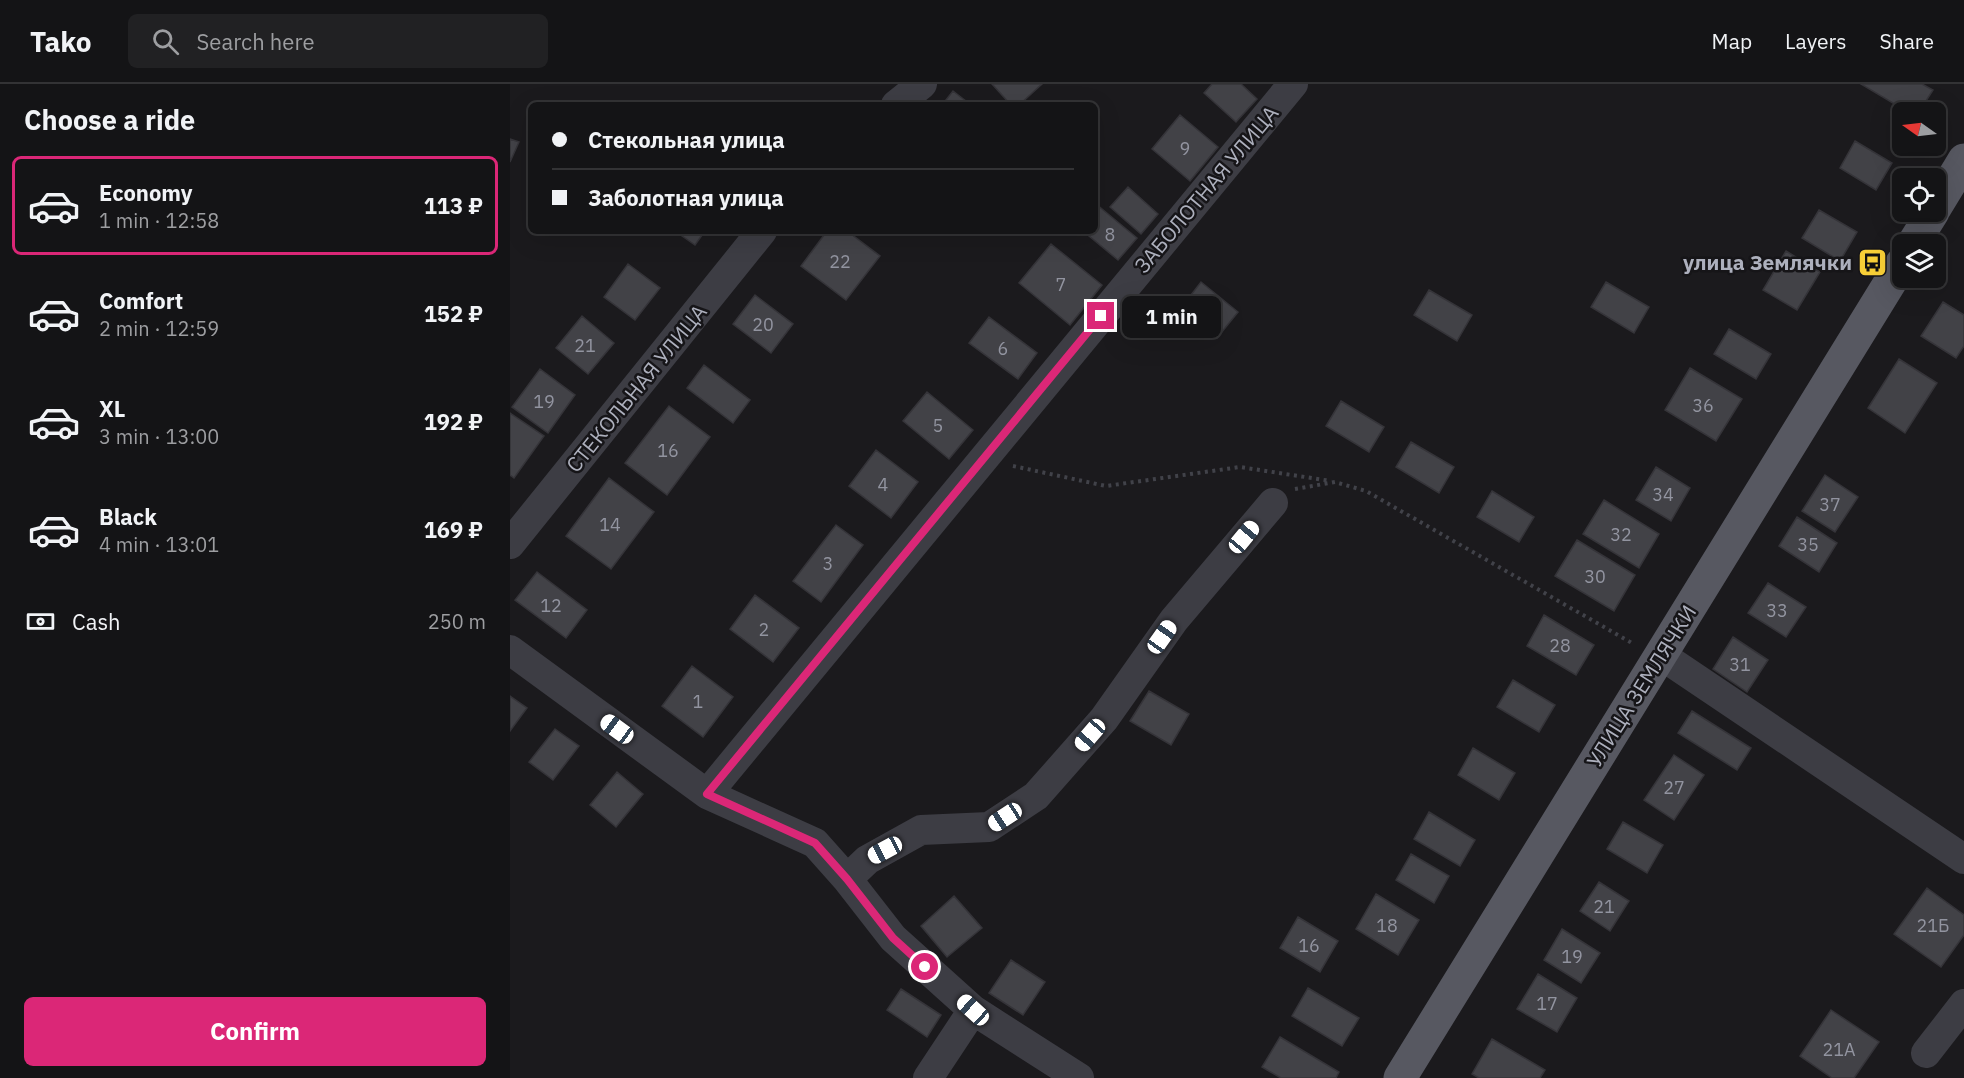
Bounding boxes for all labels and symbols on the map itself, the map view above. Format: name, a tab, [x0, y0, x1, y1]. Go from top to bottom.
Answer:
street label: ЗАБОЛОТНАЯ УЛИЦА	[1128, 99, 1284, 279]
north arrow	[1892, 102, 1946, 156]
house number: 9	[1180, 137, 1190, 160]
house number: 8	[1105, 223, 1115, 246]
bus stop icon: улица Землячки	[1857, 246, 1889, 278]
place label: улица Землячки	[1683, 248, 1852, 276]
house number: 22	[829, 250, 851, 273]
house number: 7	[1056, 273, 1066, 296]
callout: 1 min	[1122, 295, 1221, 337]
street label: СТЕКОЛЬНАЯ УЛИЦА	[559, 298, 713, 478]
route end	[1087, 302, 1114, 329]
house number: 20	[752, 313, 774, 336]
house number: 21	[574, 334, 596, 357]
house number: 6	[998, 337, 1008, 360]
house number: 19	[533, 390, 555, 413]
house number: 36	[1692, 394, 1714, 417]
house number: 5	[933, 414, 943, 437]
house number: 16	[657, 439, 679, 462]
house number: 4	[878, 473, 889, 496]
house number: 34	[1652, 483, 1674, 506]
house number: 37	[1819, 493, 1841, 516]
house number: 14	[599, 513, 621, 536]
car	[1226, 517, 1262, 557]
house number: 32	[1610, 523, 1632, 546]
house number: 35	[1797, 533, 1819, 556]
house number: 3	[823, 552, 833, 575]
house number: 30	[1584, 565, 1606, 588]
house number: 12	[540, 594, 562, 617]
house number: 33	[1766, 599, 1788, 622]
street label: УЛИЦА ЗЕМЛЯЧКИ	[1580, 600, 1702, 772]
car	[1144, 617, 1180, 657]
house number: 2	[759, 618, 769, 641]
house number: 28	[1549, 634, 1571, 657]
house number: 31	[1729, 653, 1751, 676]
house number: 1	[693, 690, 703, 713]
car	[597, 711, 637, 747]
car	[1071, 716, 1109, 754]
house number: 27	[1663, 776, 1685, 799]
car	[985, 800, 1025, 834]
car	[865, 834, 905, 866]
house number: 21	[1593, 895, 1615, 918]
house number: 18	[1376, 914, 1398, 937]
house number: 21Б	[1916, 914, 1950, 937]
house number: 16	[1298, 934, 1320, 957]
house number: 19	[1561, 945, 1583, 968]
route start	[911, 953, 938, 980]
car	[954, 991, 992, 1029]
house number: 17	[1536, 992, 1558, 1015]
house number: 21А	[1822, 1038, 1856, 1061]

